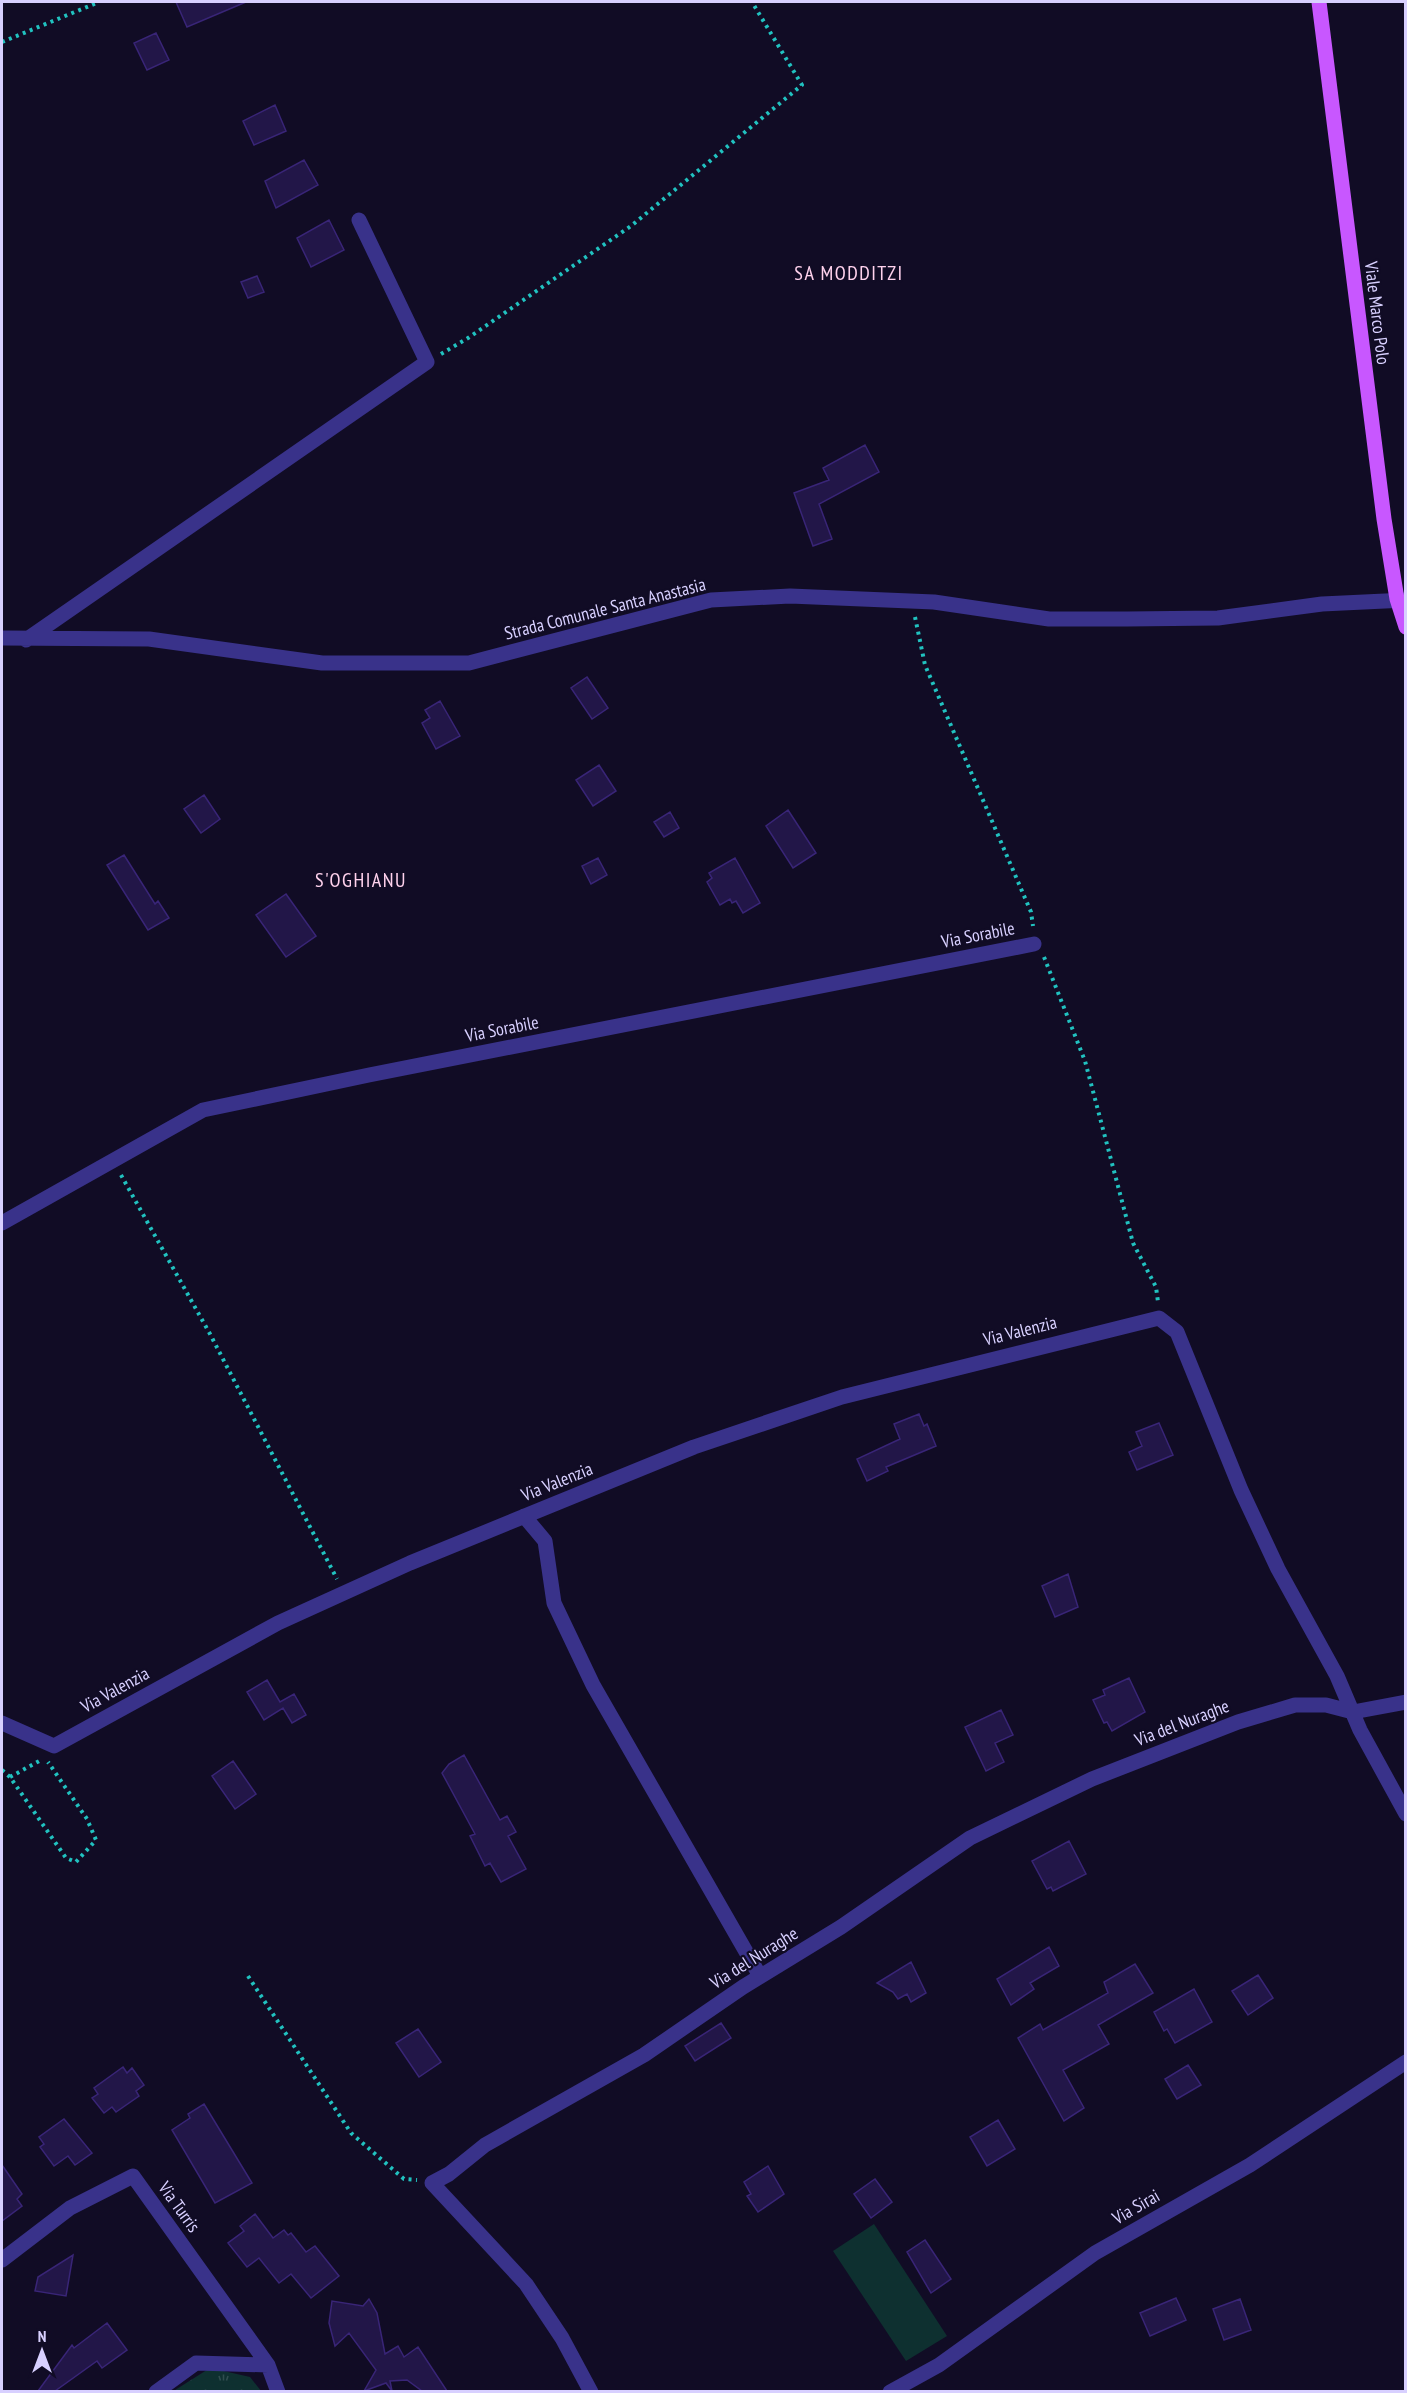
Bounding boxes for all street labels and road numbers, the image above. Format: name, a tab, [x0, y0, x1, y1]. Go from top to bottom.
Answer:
street label: Viale Marco Polo	[1360, 259, 1395, 366]
street label: Strada Comunale Santa Anastasia	[502, 572, 708, 645]
street label: Via Sorabile	[938, 916, 1017, 953]
street label: Via Sorabile	[462, 1010, 541, 1047]
street label: Via Valenzia	[980, 1310, 1059, 1351]
street label: Via Valenzia	[517, 1457, 596, 1507]
street label: Via Valenzia	[76, 1661, 153, 1718]
street label: Via del Nuraghe	[1130, 1694, 1232, 1751]
street label: Via del Nuraghe	[705, 1922, 802, 1994]
street label: Via Turris	[153, 2176, 205, 2237]
street label: Via Sirai	[1107, 2184, 1164, 2230]

